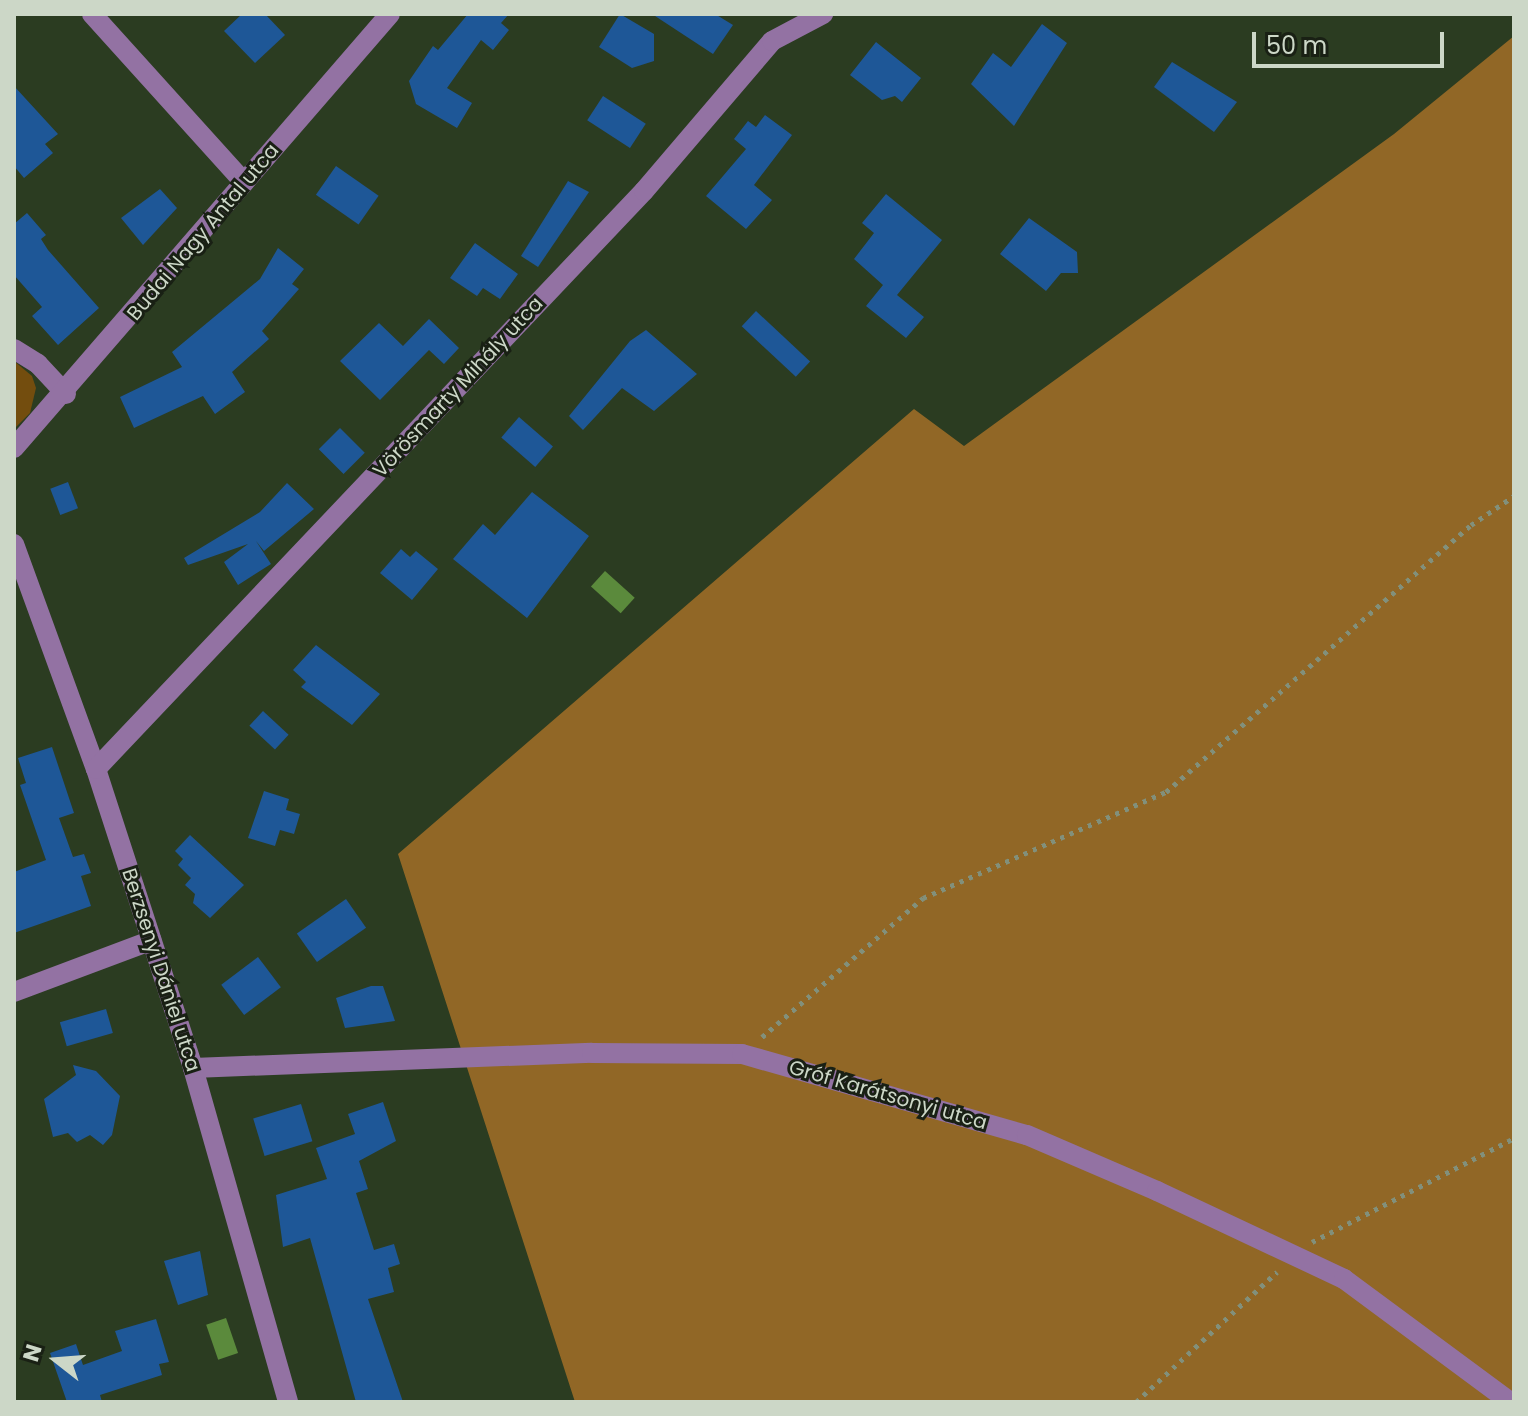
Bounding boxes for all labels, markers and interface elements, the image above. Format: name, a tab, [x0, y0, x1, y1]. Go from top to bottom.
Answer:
scale bar	[1256, 16, 1448, 66]
text: 50 m	[1266, 29, 1327, 62]
street label: Budai Nagy Antal utca	[122, 139, 284, 325]
street label: Vörösmarty Mihály utca	[368, 292, 548, 482]
street label: Berzsenyi Dániel utca	[117, 865, 205, 1075]
street label: Gróf Karátsonyi utca	[786, 1055, 990, 1135]
north arrow	[16, 1320, 96, 1400]
text: N	[15, 1340, 50, 1365]

